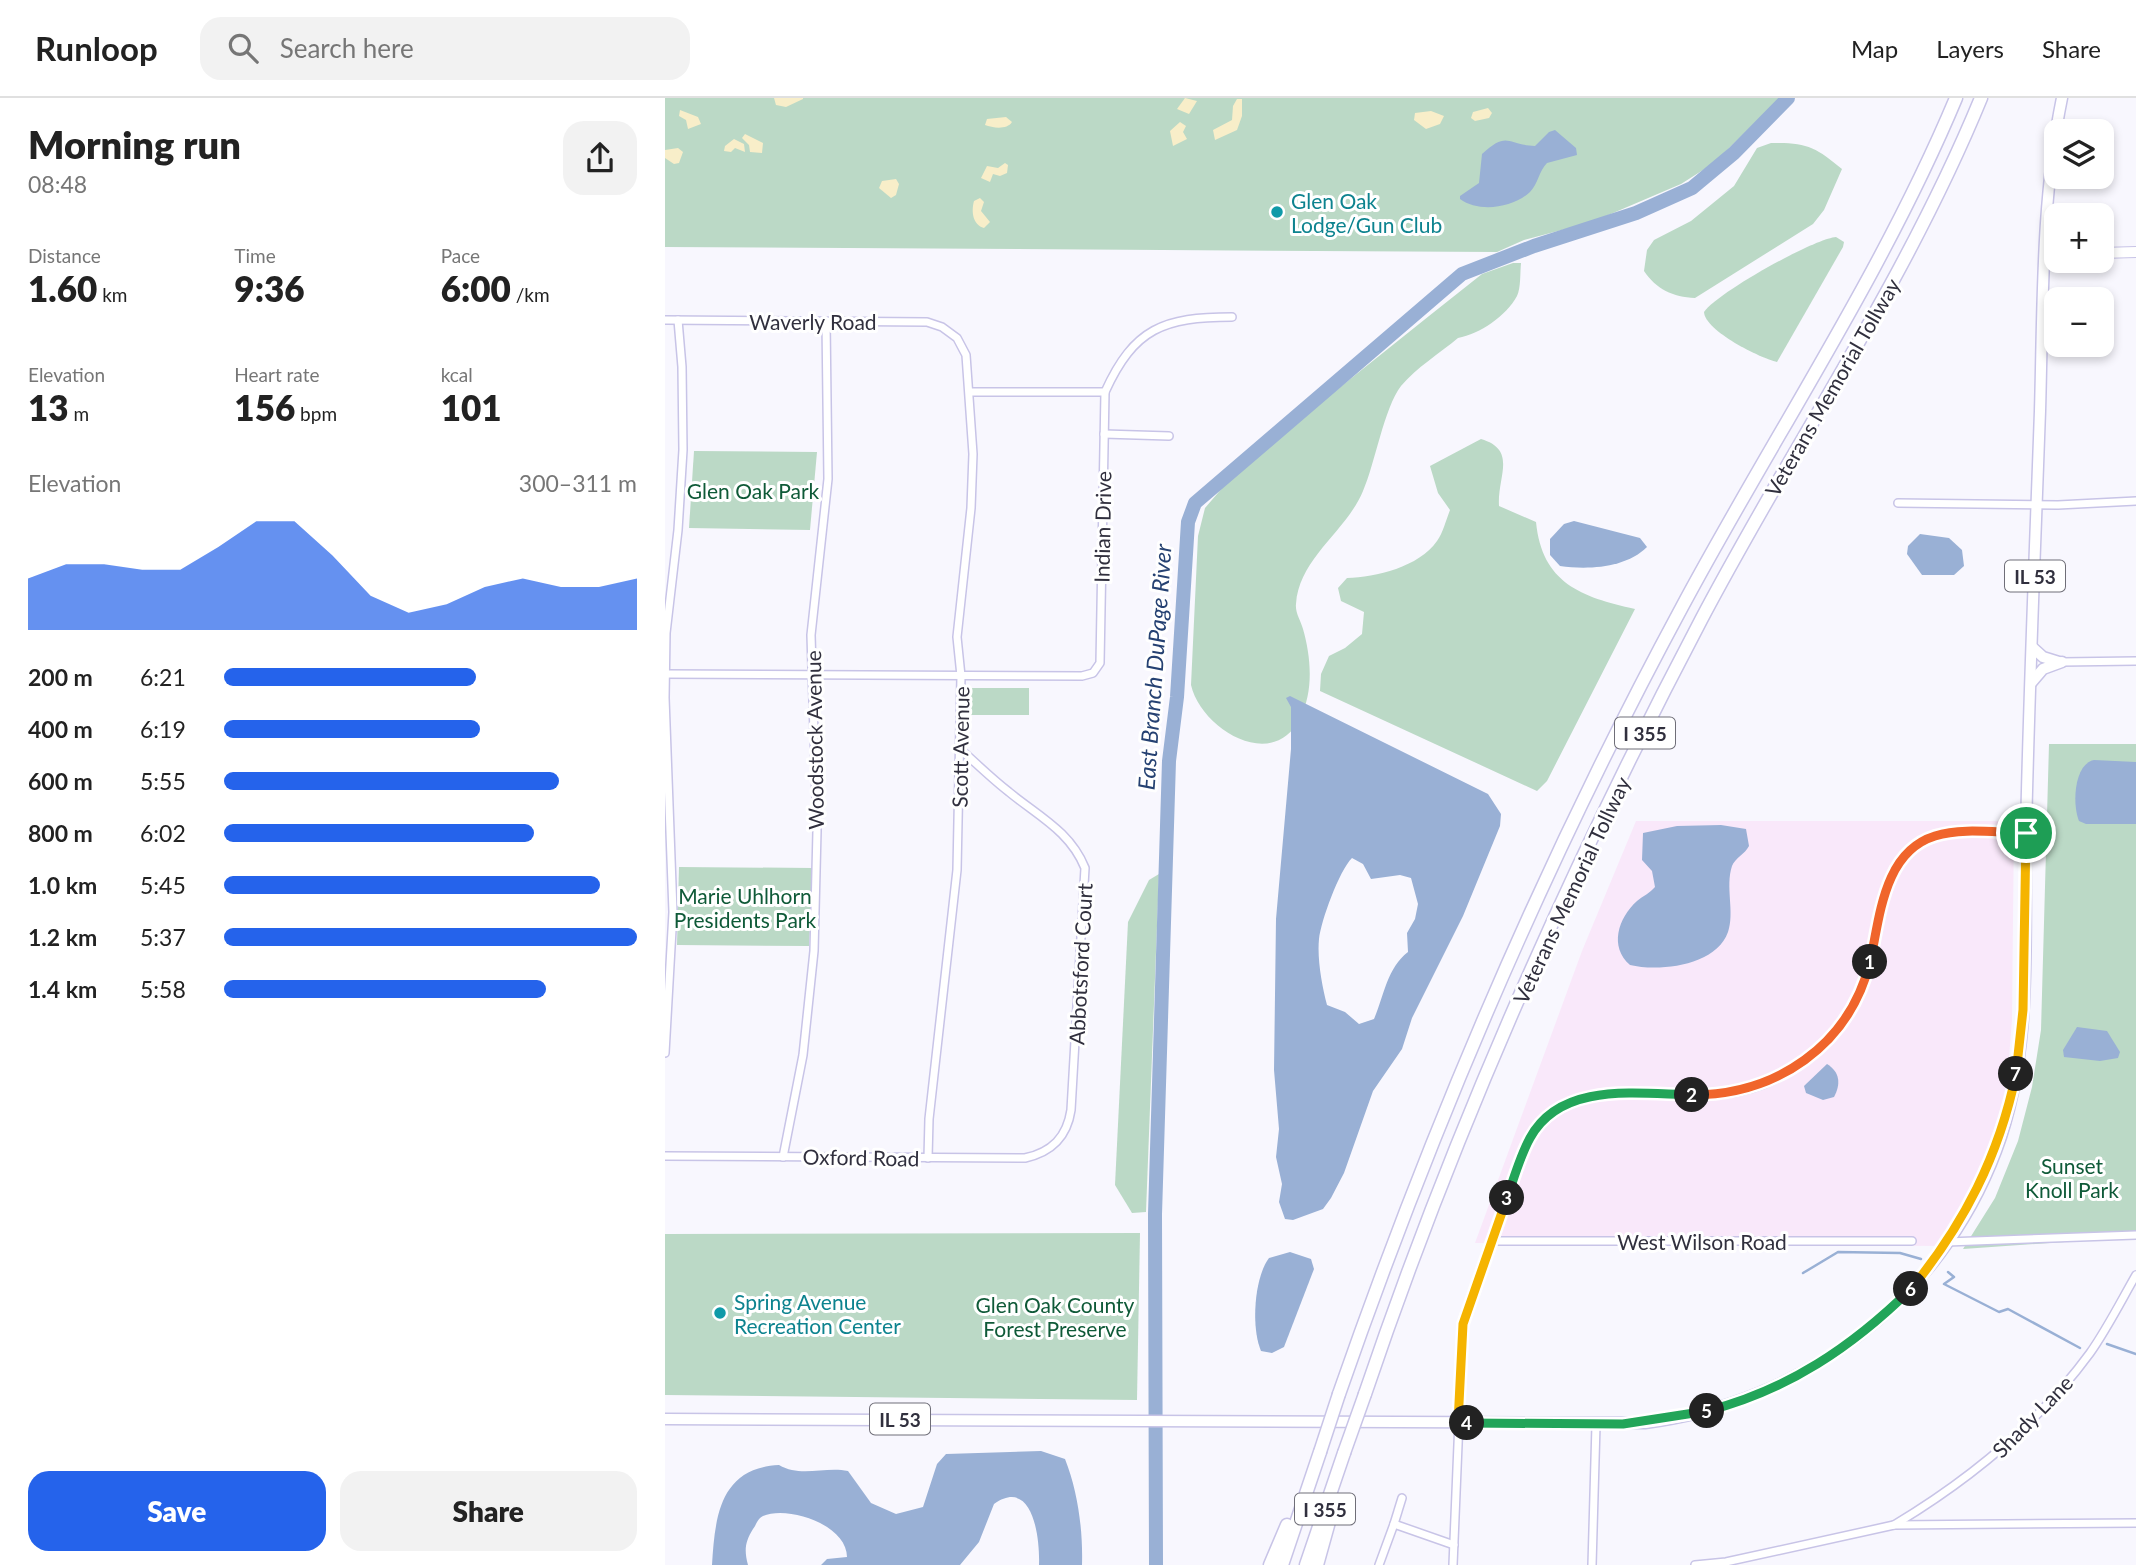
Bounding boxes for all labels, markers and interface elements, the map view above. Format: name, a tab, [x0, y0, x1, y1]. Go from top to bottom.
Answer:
search box	[200, 17, 690, 80]
text: Runloop	[35, 28, 158, 68]
icon: search	[224, 29, 262, 67]
text: Search here	[280, 32, 414, 64]
text: Map	[1851, 34, 1898, 63]
text: Layers	[1936, 34, 2004, 63]
text: Share	[2042, 34, 2101, 63]
map controls	[2044, 119, 2114, 357]
button: layers	[2044, 119, 2114, 189]
text: Morning run	[28, 121, 241, 167]
button: share	[563, 121, 637, 195]
text: 08:48	[28, 170, 87, 198]
place label: Glen Oak Lodge/Gun Club	[1291, 188, 1442, 237]
button: +	[2044, 203, 2114, 273]
marker: Glen Oak Lodge/Gun Club	[1269, 204, 1285, 220]
text: Distance	[28, 244, 101, 267]
text: Time	[234, 244, 276, 267]
text: Pace	[441, 244, 480, 267]
text: 1.60	[28, 267, 97, 309]
text: 9:36	[234, 267, 305, 309]
text: 6:00	[441, 267, 511, 309]
street label: Veterans Memorial Tollway	[1759, 273, 1905, 500]
text: km	[97, 283, 127, 306]
text: /km	[511, 283, 550, 306]
button: −	[2044, 287, 2114, 357]
street label: Waverly Road	[749, 309, 877, 334]
text: Elevation	[28, 363, 105, 386]
text: Heart rate	[234, 363, 320, 386]
text: kcal	[441, 363, 473, 386]
text: 13	[28, 386, 69, 428]
text: 156	[234, 386, 295, 428]
text: 101	[441, 386, 502, 428]
text: m	[69, 402, 89, 425]
text: bpm	[295, 402, 337, 425]
text: Elevation	[28, 469, 121, 497]
text: 300–311 m	[519, 469, 637, 497]
street label: Indian Drive	[1089, 471, 1115, 583]
park label: Glen Oak Park	[687, 478, 820, 503]
water label: East Branch DuPage River	[1131, 542, 1177, 791]
road number: IL 53	[2005, 561, 2065, 592]
street label: Woodstock Avenue	[800, 650, 828, 830]
text: 200 m	[28, 663, 93, 691]
text: 6:21	[140, 663, 186, 691]
street label: Scott Avenue	[946, 686, 974, 808]
text: 400 m	[28, 715, 93, 743]
text: 6:19	[140, 715, 186, 743]
road number: I 355	[1615, 718, 1675, 748]
text: 600 m	[28, 767, 93, 795]
text: 5:55	[140, 767, 186, 795]
street label: Veterans Memorial Tollway	[1507, 772, 1635, 1007]
pin	[1996, 803, 2056, 863]
icon: arrive	[2007, 814, 2045, 852]
text: 800 m	[28, 819, 93, 847]
text: 6:02	[140, 819, 186, 847]
text: 1.0 km	[28, 871, 97, 899]
text: 5:45	[140, 871, 186, 899]
street label: Abbotsford Court	[1063, 882, 1097, 1046]
park label: Marie Uhlhorn Presidents Park	[674, 883, 816, 932]
text: 1.2 km	[28, 923, 97, 951]
text: 5:37	[140, 923, 186, 951]
pin: 1	[1853, 944, 1887, 980]
text: 1	[1864, 950, 1875, 973]
text: 1.4 km	[28, 975, 97, 1003]
text: 5:58	[140, 975, 186, 1003]
pin: 7	[1999, 1056, 2033, 1091]
text: 7	[2010, 1062, 2021, 1085]
pin: 2	[1675, 1077, 1709, 1112]
text: 2	[1686, 1083, 1697, 1106]
street label: Oxford Road	[802, 1143, 920, 1171]
park label: Sunset Knoll Park	[2025, 1153, 2119, 1202]
pin: 3	[1489, 1180, 1525, 1216]
text: 3	[1501, 1186, 1512, 1209]
street label: West Wilson Road	[1617, 1229, 1787, 1254]
pin: 6	[1893, 1272, 1929, 1306]
text: 6	[1905, 1277, 1916, 1300]
place label: Spring Avenue Recreation Center	[734, 1289, 901, 1338]
park label: Glen Oak County Forest Preserve	[976, 1292, 1135, 1341]
marker: Spring Avenue Recreation Center	[712, 1305, 728, 1321]
street label: Shady Lane	[1987, 1370, 2077, 1462]
pin: 5	[1689, 1394, 1725, 1428]
text: 5	[1701, 1399, 1712, 1422]
road number: IL 53	[870, 1404, 930, 1434]
pin: 4	[1449, 1406, 1485, 1440]
text: 4	[1461, 1411, 1472, 1434]
button: Save	[28, 1471, 326, 1551]
button: Share	[340, 1471, 637, 1551]
road number: I 355	[1295, 1494, 1355, 1525]

